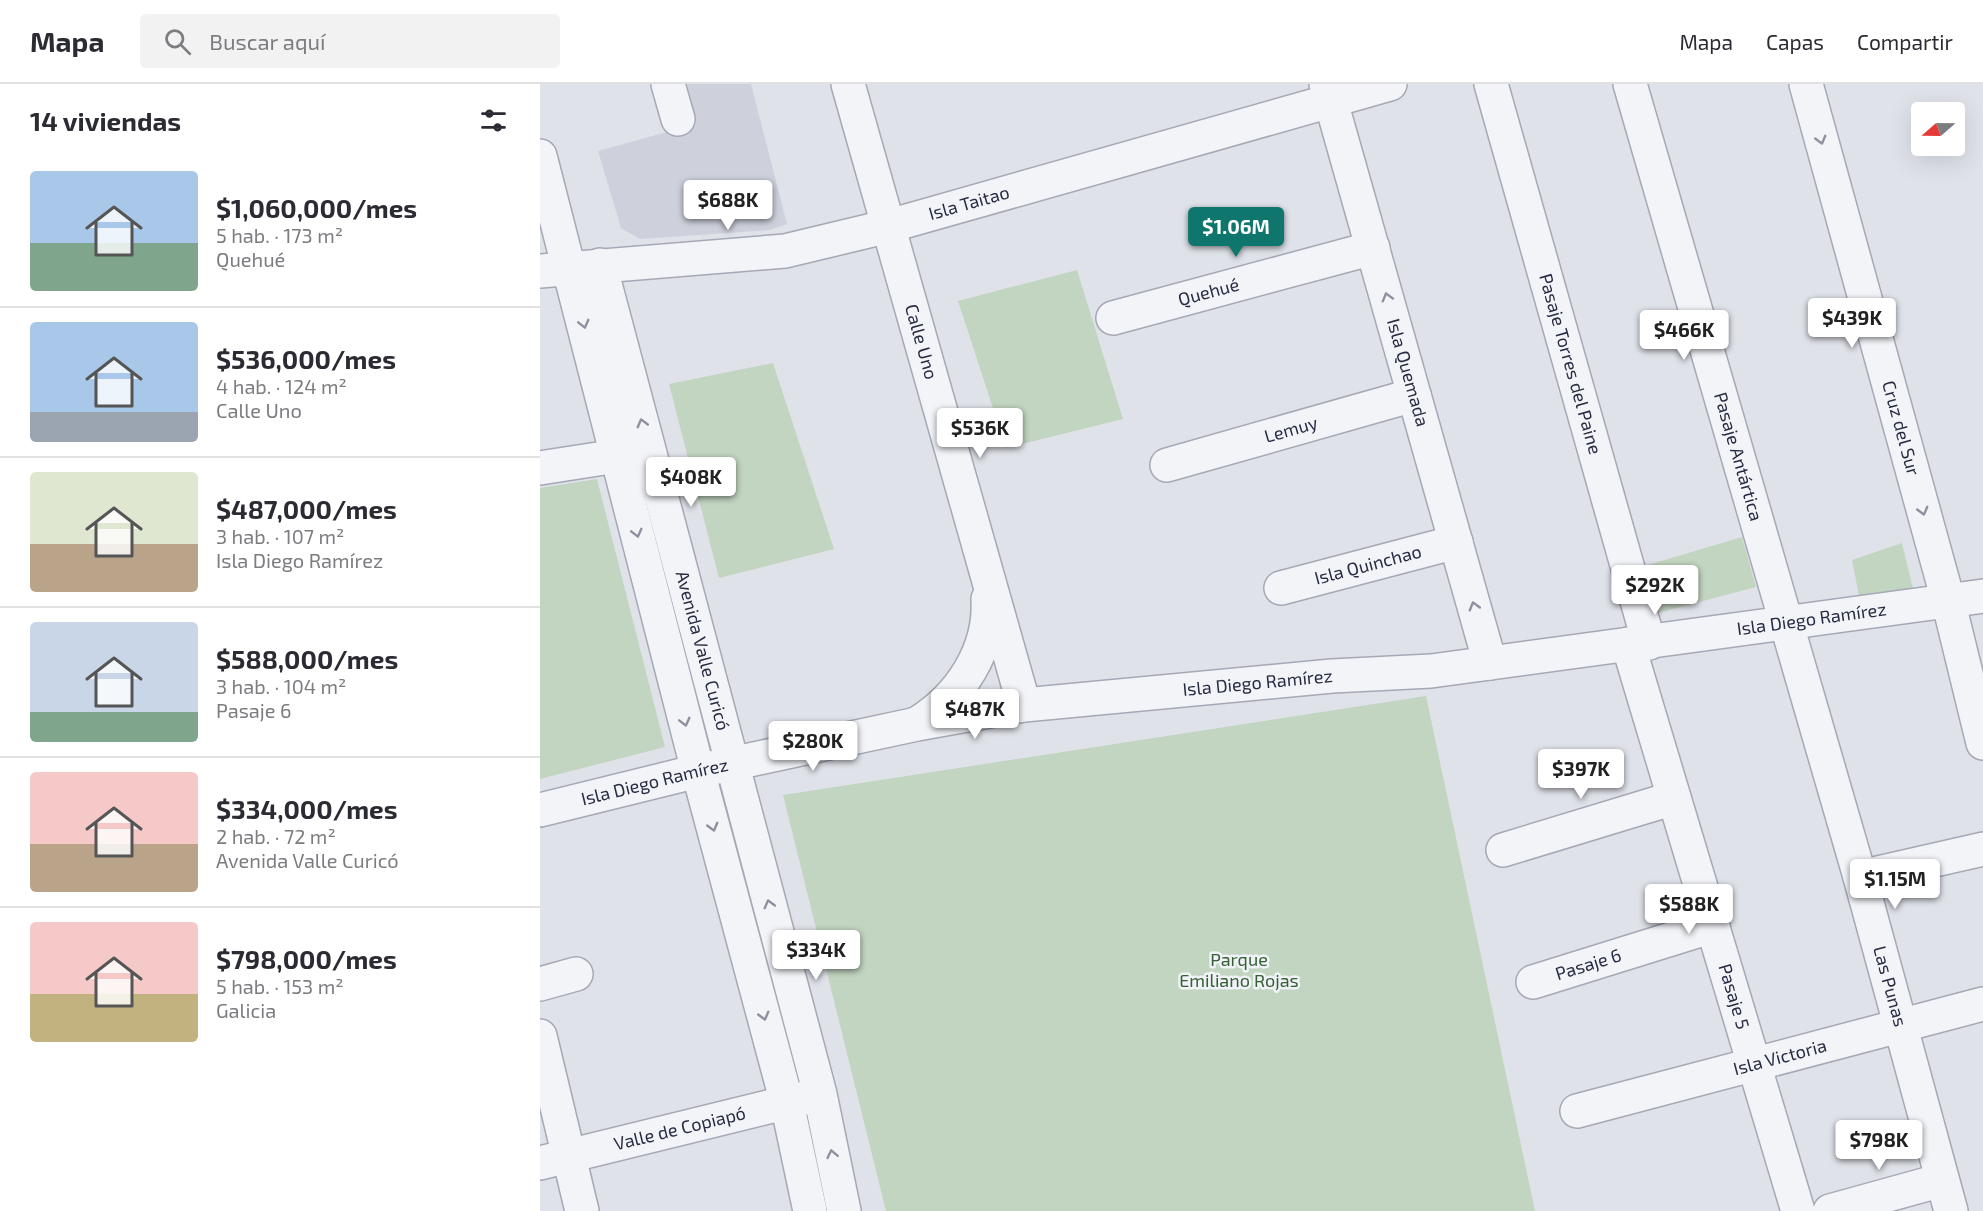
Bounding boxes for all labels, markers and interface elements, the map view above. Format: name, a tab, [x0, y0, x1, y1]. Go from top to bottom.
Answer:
search box	[140, 14, 560, 68]
text: Mapa	[30, 24, 104, 58]
icon: search	[161, 25, 194, 58]
text: Buscar aquí	[209, 28, 325, 54]
text: Mapa	[1679, 29, 1733, 54]
text: Capas	[1766, 29, 1824, 54]
text: Compartir	[1857, 29, 1953, 54]
north arrow	[1911, 102, 1965, 156]
map controls	[1911, 102, 1965, 156]
icon: filters	[477, 104, 510, 137]
text: 14 viviendas	[30, 105, 181, 136]
one-way arrow	[1814, 135, 1827, 145]
pin: $688K	[686, 180, 770, 231]
street label: Isla Taitao	[926, 180, 1012, 224]
text: $688K	[698, 187, 759, 211]
text: $1,060,000/mes	[216, 192, 417, 223]
icon: home	[78, 195, 150, 267]
pin: $1.06M	[1187, 207, 1285, 258]
text: $1.06M	[1202, 214, 1270, 238]
text: 5 hab. · 173 m²	[216, 223, 343, 247]
text: Quehué	[216, 247, 285, 271]
street label: Pasaje Torres del Paine	[1535, 271, 1607, 457]
street label: Quehué	[1175, 273, 1241, 310]
one-way arrow	[1382, 293, 1394, 303]
pin: $439K	[1810, 298, 1894, 349]
street label: Calle Uno	[901, 301, 943, 382]
text: $439K	[1822, 305, 1882, 329]
pin: $466K	[1642, 310, 1726, 361]
street label: Isla Quemada	[1383, 316, 1434, 429]
text: $466K	[1654, 317, 1714, 341]
one-way arrow	[577, 319, 590, 329]
text: $536,000/mes	[216, 343, 396, 374]
icon: home	[78, 346, 150, 418]
text: 4 hab. · 124 m²	[216, 374, 347, 398]
street label: Cruz del Sur	[1878, 378, 1925, 478]
street label: Pasaje Antártica	[1710, 389, 1768, 523]
text: Calle Uno	[216, 398, 302, 422]
pin: $536K	[938, 408, 1022, 459]
street label: Lemuy	[1262, 411, 1320, 447]
text: $536K	[951, 415, 1009, 439]
one-way arrow	[636, 418, 649, 428]
pin: $408K	[649, 457, 733, 508]
text: $408K	[660, 464, 722, 488]
text: $487,000/mes	[216, 493, 397, 524]
icon: home	[78, 496, 150, 568]
one-way arrow	[1916, 505, 1929, 515]
text: 3 hab. · 107 m²	[216, 524, 344, 548]
one-way arrow	[629, 528, 642, 538]
street label: Isla Quinchao	[1312, 540, 1424, 589]
text: Isla Diego Ramírez	[216, 548, 383, 572]
pin: $292K	[1613, 565, 1697, 616]
street label: Avenida Valle Curicó	[672, 568, 735, 733]
text: $292K	[1625, 572, 1685, 596]
street label: Isla Diego Ramírez	[1735, 597, 1888, 639]
one-way arrow	[1469, 601, 1481, 612]
text: $588,000/mes	[216, 643, 398, 674]
icon: home	[78, 646, 150, 718]
street label: Isla Diego Ramírez	[1181, 664, 1333, 700]
text: 3 hab. · 104 m²	[216, 674, 346, 698]
pin: $487K	[933, 689, 1017, 740]
text: $487K	[945, 696, 1005, 720]
text: Pasaje 6	[216, 698, 291, 722]
one-way arrow	[678, 717, 691, 727]
pin: $280K	[771, 721, 855, 772]
text: $280K	[783, 728, 843, 752]
pin: $397K	[1539, 749, 1623, 800]
street label: Isla Diego Ramírez	[579, 753, 730, 809]
text: $397K	[1552, 756, 1610, 780]
text: $334,000/mes	[216, 793, 398, 824]
icon: home	[78, 796, 150, 868]
one-way arrow	[706, 822, 719, 832]
text: 2 hab. · 72 m²	[216, 824, 336, 848]
text: Avenida Valle Curicó	[216, 848, 399, 872]
pin: $1.15M	[1846, 859, 1944, 910]
text: $1.15M	[1864, 866, 1926, 890]
pin: $588K	[1647, 884, 1731, 935]
text: $588K	[1659, 891, 1719, 915]
one-way arrow	[764, 899, 777, 909]
pin: $334K	[774, 930, 858, 981]
text: $334K	[786, 937, 846, 961]
text: $798,000/mes	[216, 943, 397, 974]
street label: Pasaje 6	[1552, 943, 1624, 984]
street label: Las Punas	[1869, 943, 1912, 1029]
icon: home	[78, 946, 150, 1018]
park label: Parque Emiliano Rojas	[1179, 948, 1299, 991]
street label: Pasaje 5	[1714, 961, 1755, 1032]
text: 5 hab. · 153 m²	[216, 974, 343, 998]
text: Galicia	[216, 998, 276, 1022]
one-way arrow	[757, 1010, 769, 1020]
street label: Isla Victoria	[1731, 1034, 1829, 1079]
street label: Valle de Copiapó	[612, 1101, 748, 1154]
pin: $798K	[1837, 1120, 1921, 1171]
text: $798K	[1849, 1127, 1909, 1151]
one-way arrow	[826, 1149, 839, 1159]

